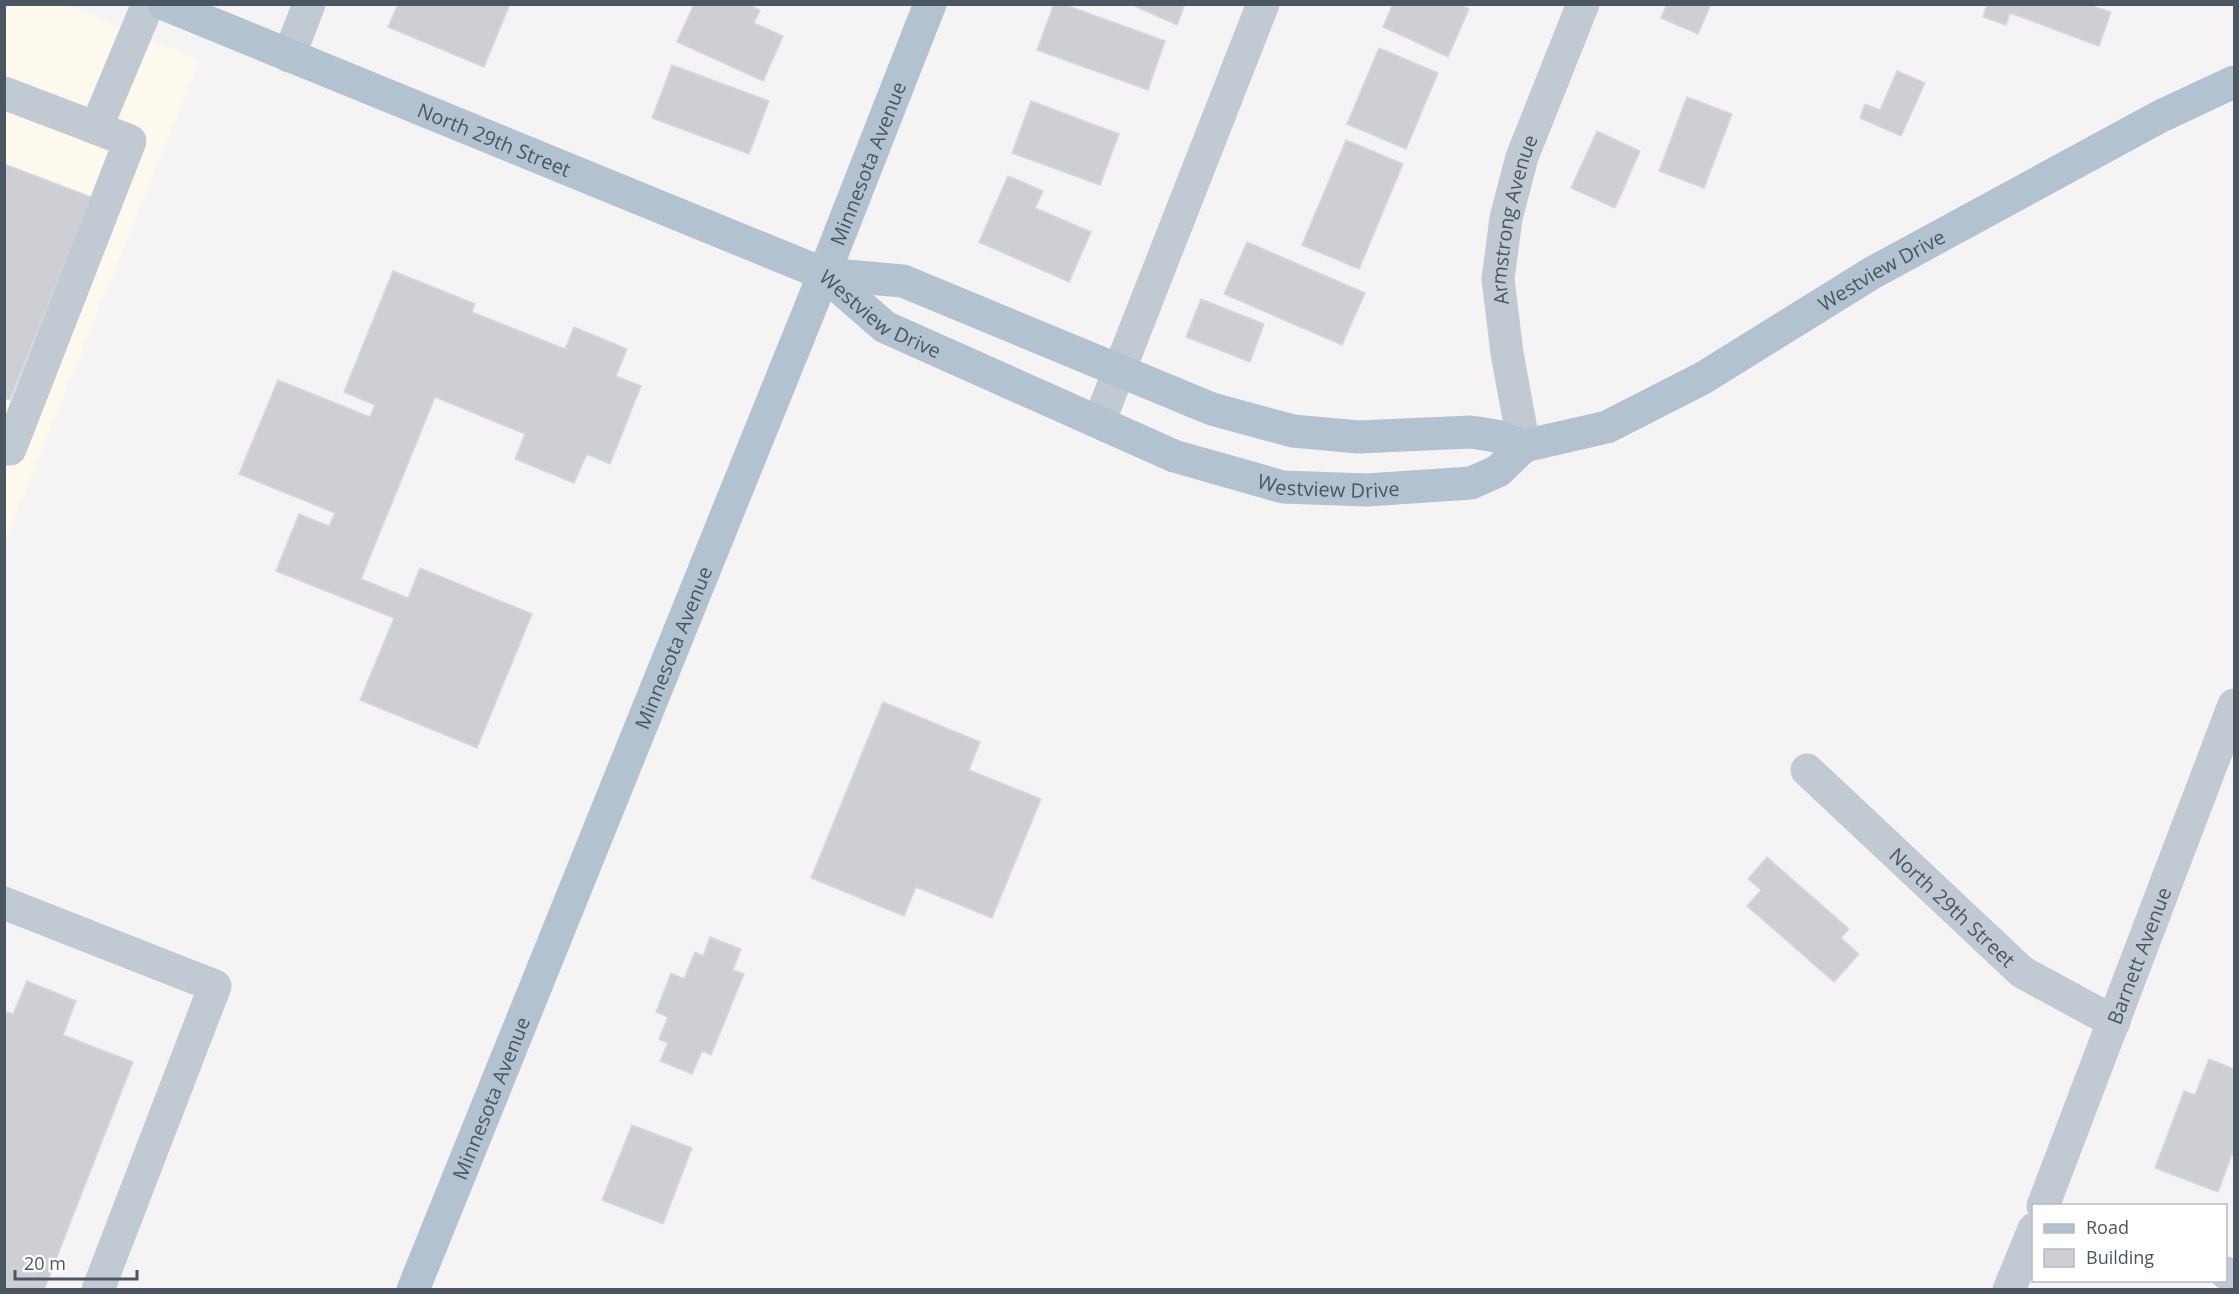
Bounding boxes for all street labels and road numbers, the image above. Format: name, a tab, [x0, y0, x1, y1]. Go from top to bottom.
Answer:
street label: Minnesota Avenue	[823, 78, 912, 249]
street label: North 29th Street	[414, 96, 575, 183]
street label: Armstrong Avenue	[1484, 130, 1543, 307]
street label: Westview Drive	[1813, 223, 1949, 317]
street label: Westview Drive	[814, 263, 946, 364]
street label: Westview Drive	[1254, 467, 1400, 504]
street label: Minnesota Avenue	[628, 562, 718, 733]
street label: North 29th Street	[1884, 841, 2022, 973]
street label: Barnett Avenue	[2100, 883, 2177, 1028]
street label: Minnesota Avenue	[446, 1013, 536, 1184]

